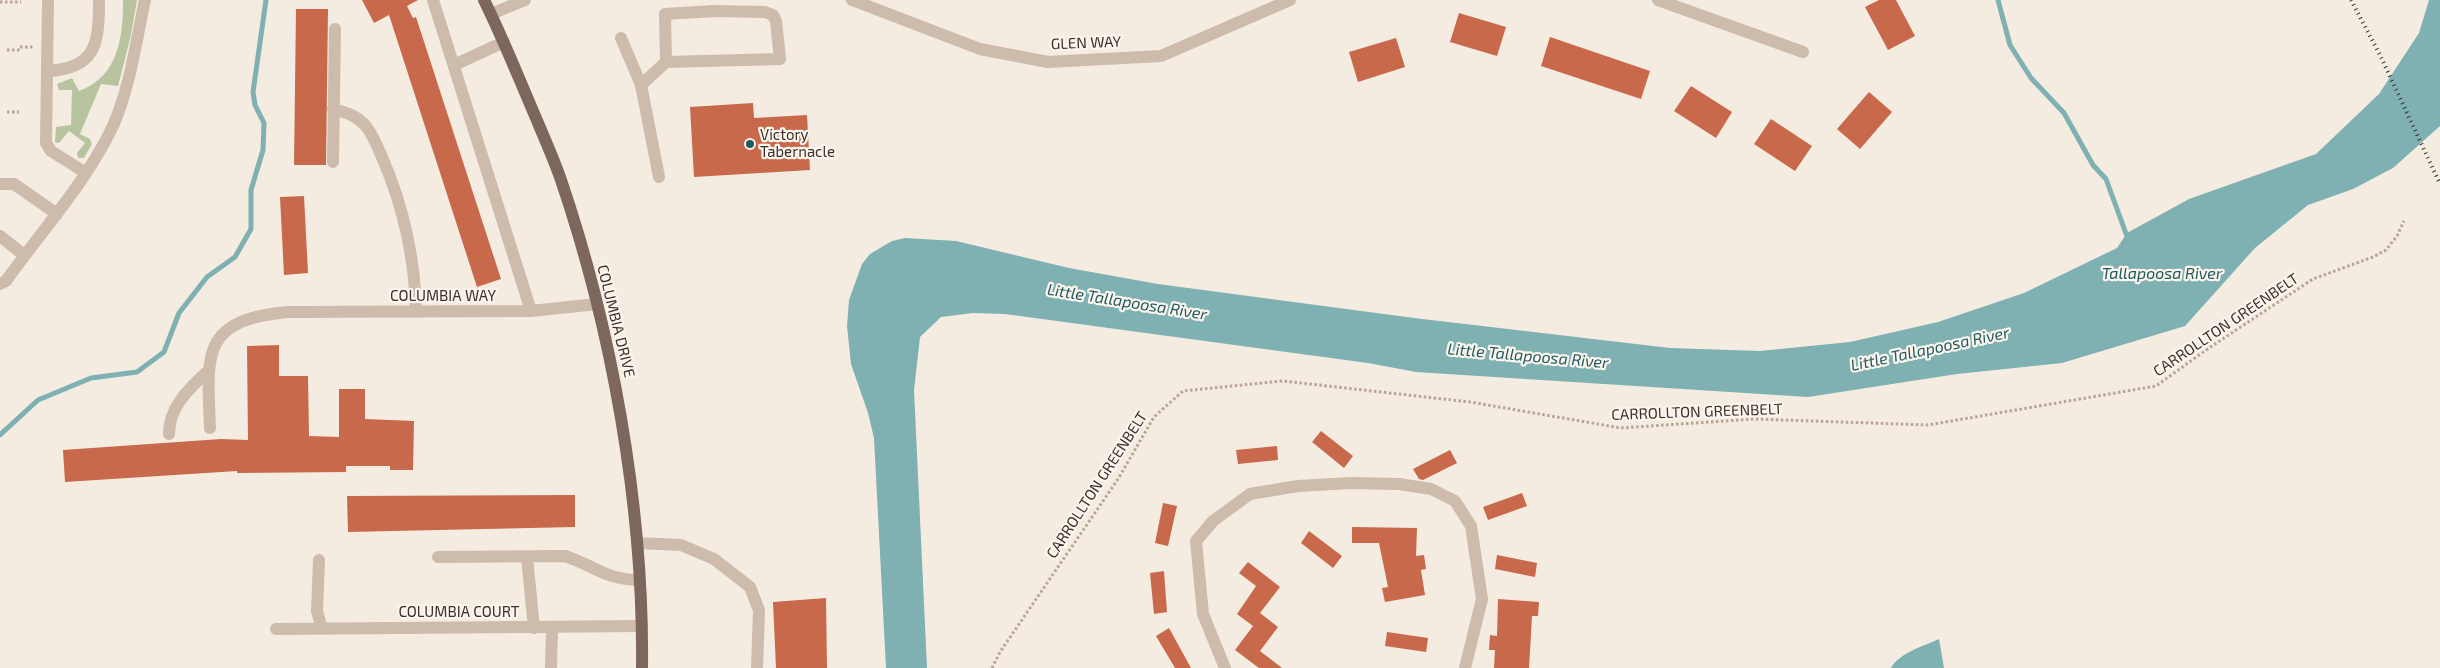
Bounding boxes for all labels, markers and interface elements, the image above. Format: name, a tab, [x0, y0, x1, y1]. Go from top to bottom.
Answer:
street label: GLEN WAY	[1051, 33, 1121, 53]
place label: Victory Tabernacle	[760, 126, 835, 161]
marker: Victory Tabernacle	[744, 138, 756, 150]
street label: COLUMBIA DRIVE	[593, 263, 639, 379]
water label: Tallapoosa River	[2102, 264, 2222, 284]
street label: CARROLLTON GREENBELT	[2150, 270, 2302, 380]
water label: Little Tallapoosa River	[1046, 280, 1208, 324]
street label: COLUMBIA WAY	[390, 287, 496, 305]
water label: Little Tallapoosa River	[1849, 323, 2011, 375]
water label: Little Tallapoosa River	[1447, 339, 1609, 373]
street label: CARROLLTON GREENBELT	[1611, 400, 1783, 424]
street label: CARROLLTON GREENBELT	[1043, 408, 1151, 562]
street label: COLUMBIA COURT	[398, 603, 520, 621]

